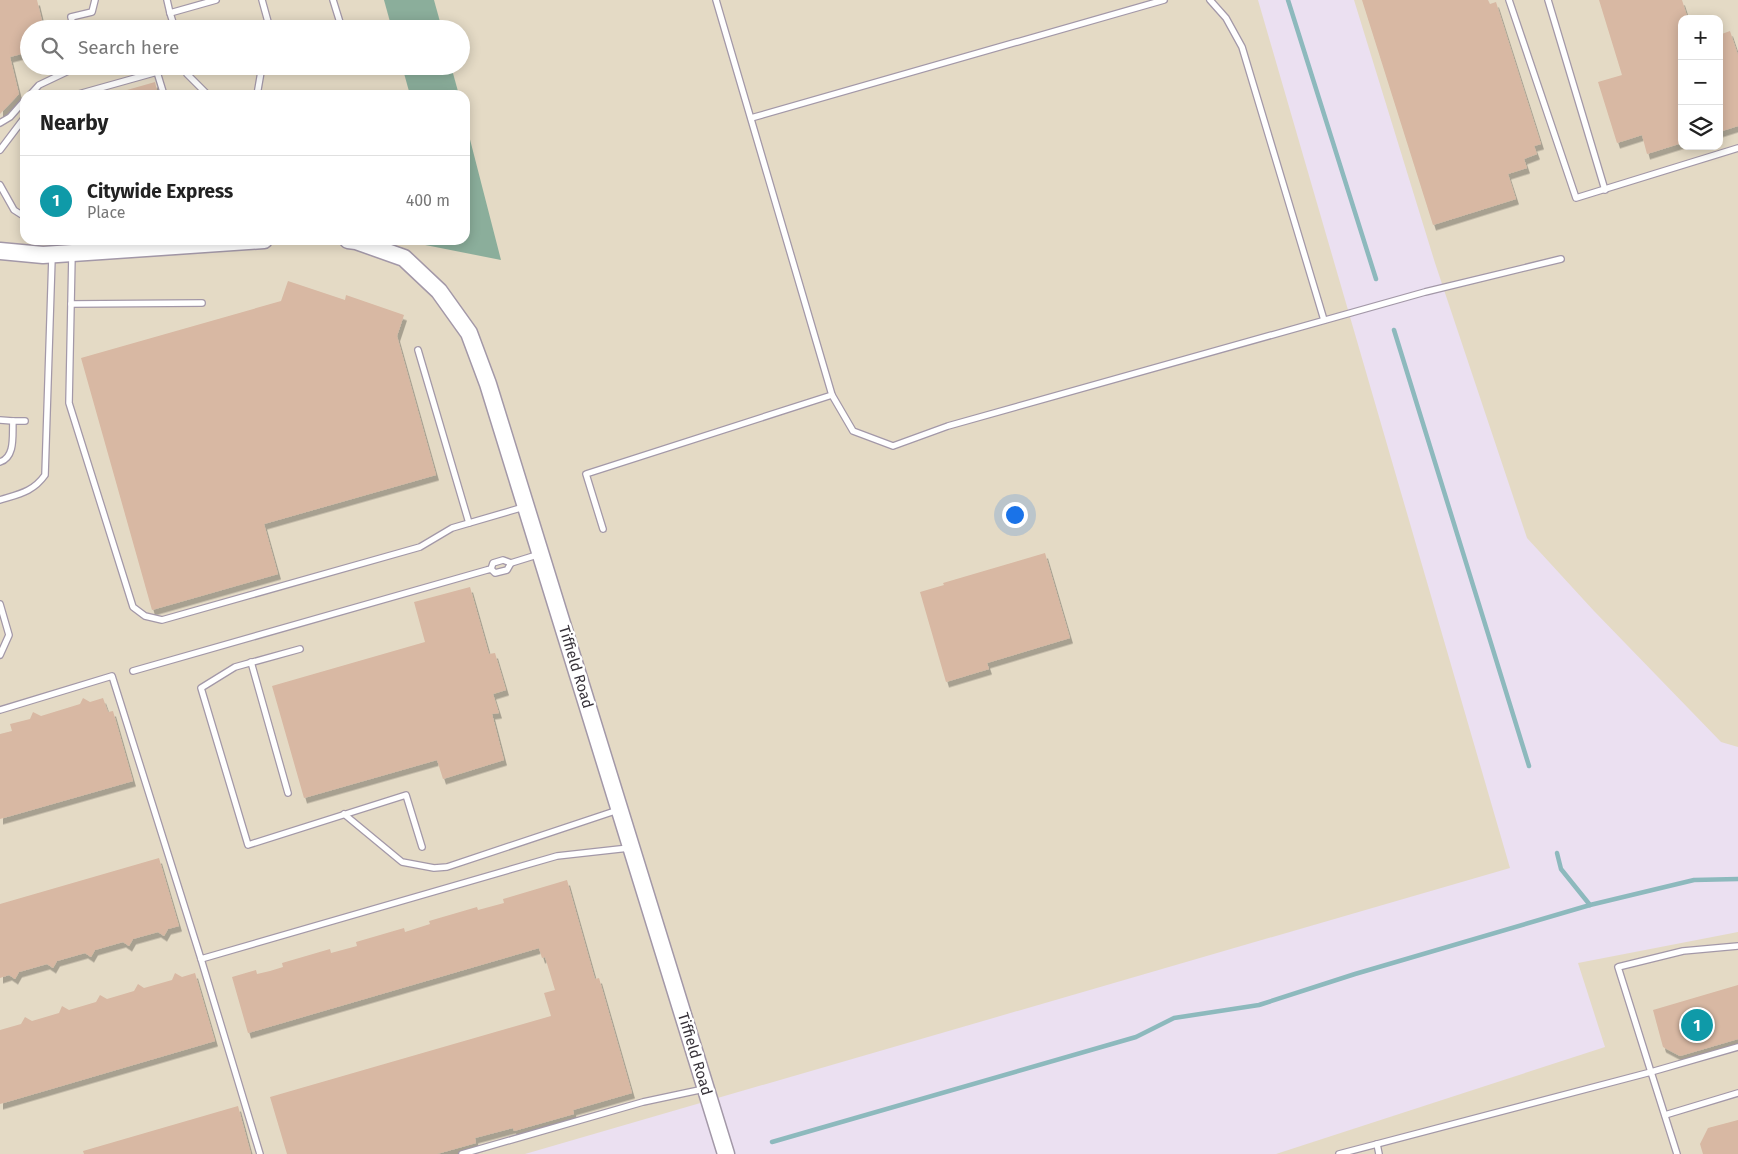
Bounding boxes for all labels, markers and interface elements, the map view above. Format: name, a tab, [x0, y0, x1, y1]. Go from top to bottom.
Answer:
map controls	[1678, 15, 1723, 150]
button: +	[1678, 15, 1723, 60]
search box	[20, 20, 470, 75]
icon: search	[38, 34, 66, 62]
text: Search here	[78, 36, 179, 59]
button: −	[1678, 60, 1723, 105]
button: layers	[1678, 105, 1723, 150]
text: Nearby	[40, 110, 108, 136]
text: Citywide Express	[87, 180, 233, 203]
text: 1	[52, 191, 60, 210]
text: 400 m	[406, 191, 450, 210]
text: Place	[87, 203, 126, 222]
your location	[1002, 502, 1028, 528]
street label: Tiffield Road	[555, 623, 597, 711]
pin: 1	[1681, 1006, 1713, 1044]
street label: Tiffield Road	[674, 1010, 716, 1098]

